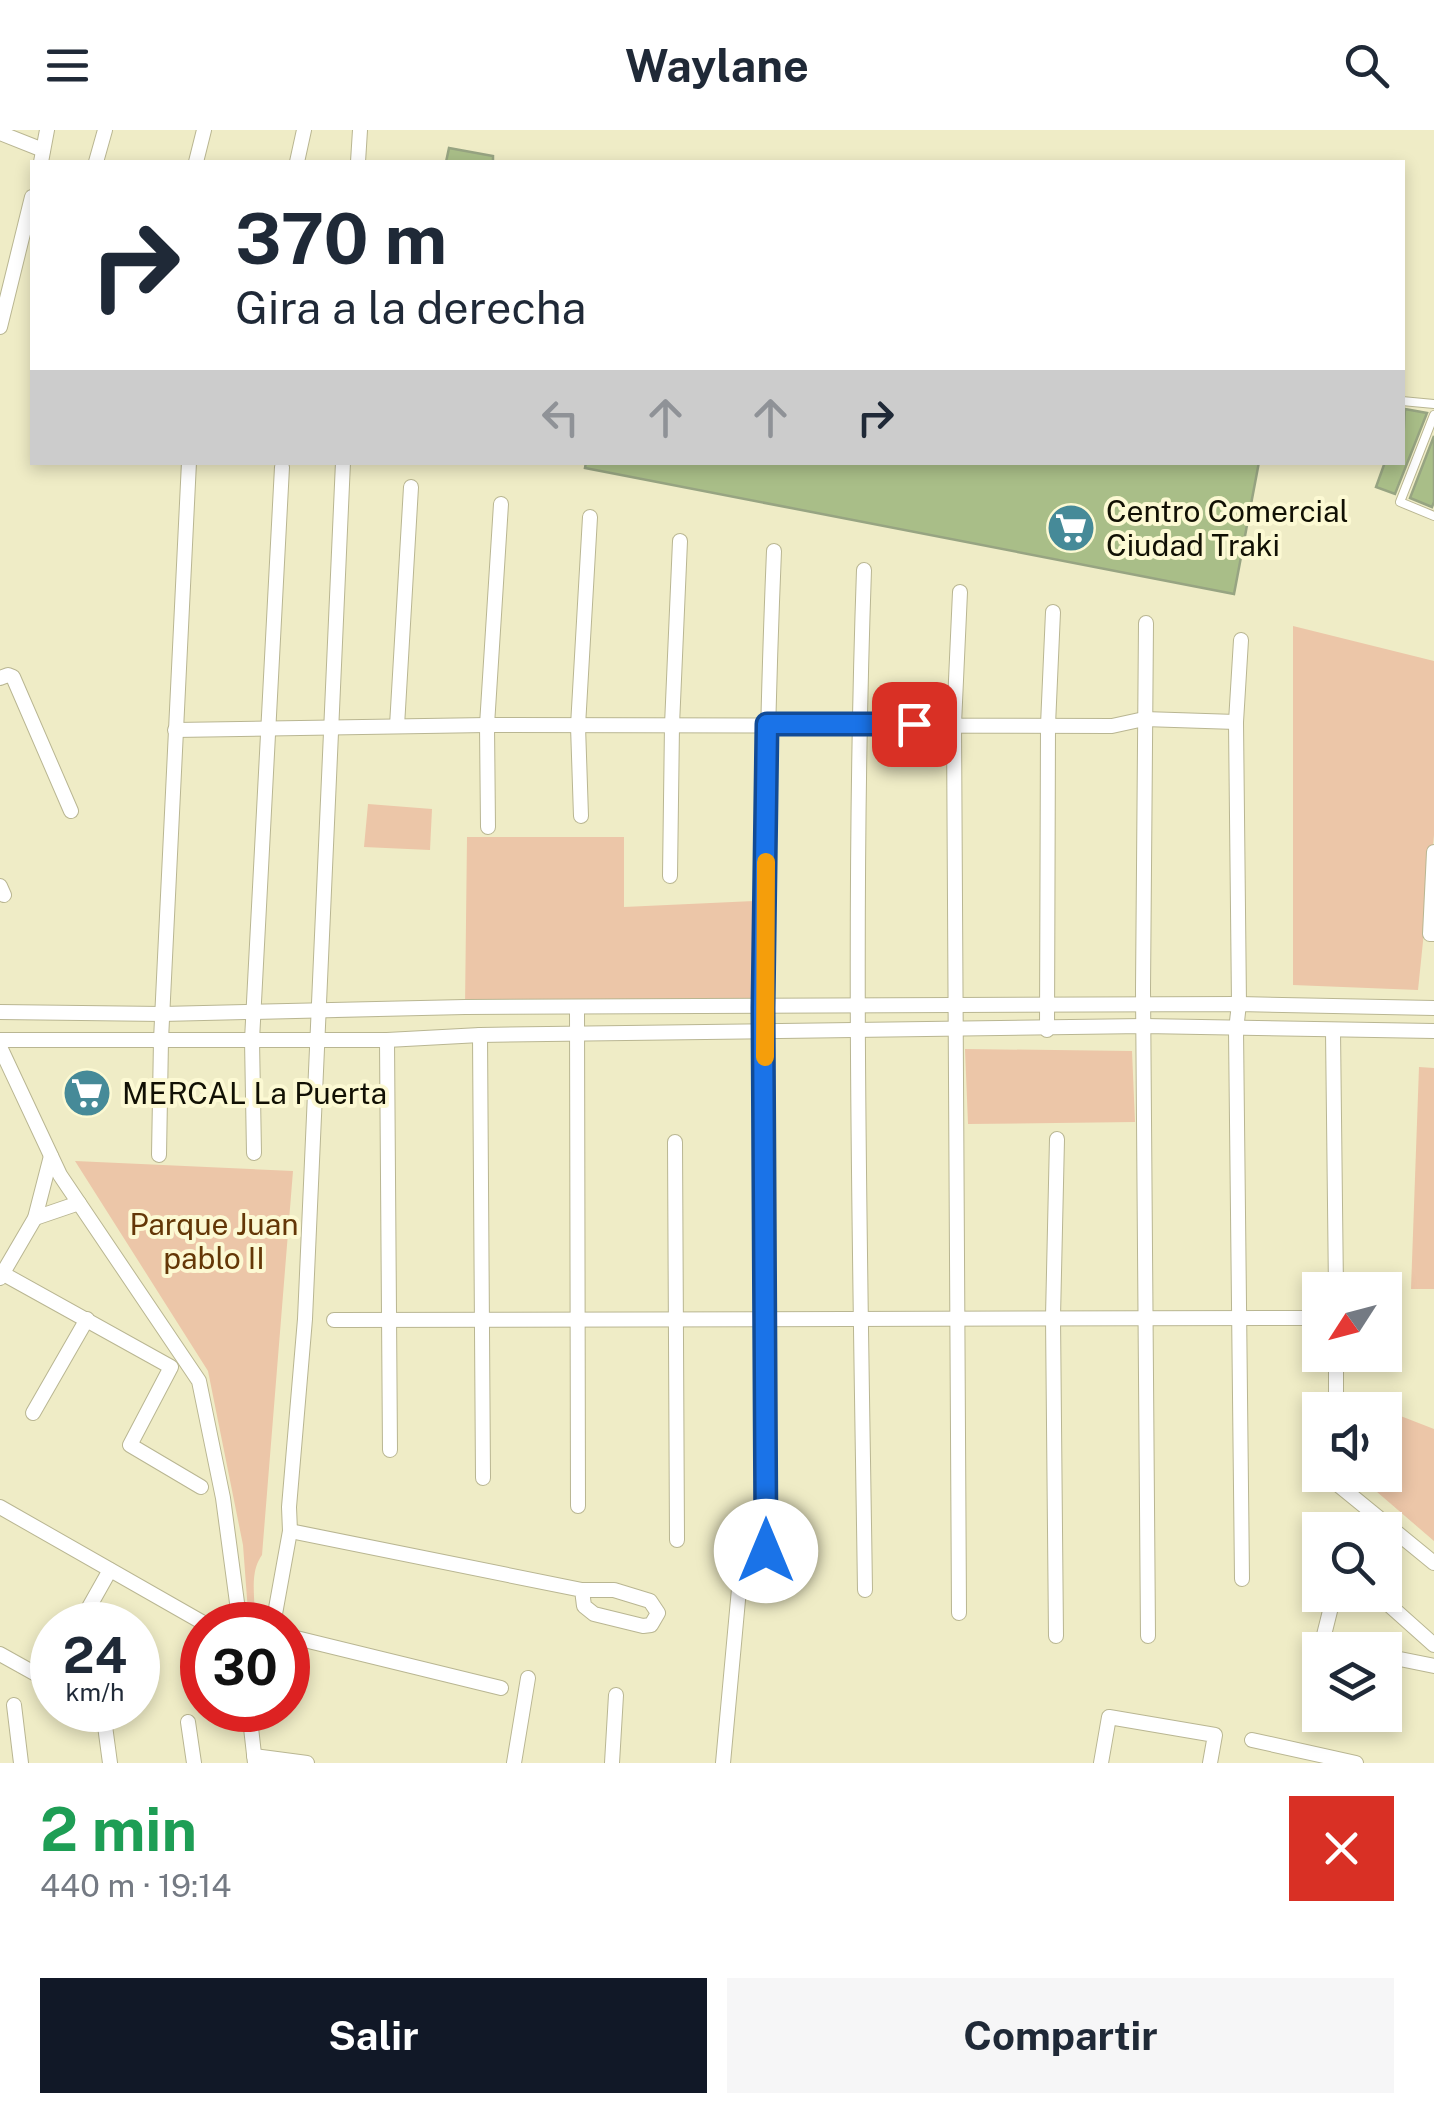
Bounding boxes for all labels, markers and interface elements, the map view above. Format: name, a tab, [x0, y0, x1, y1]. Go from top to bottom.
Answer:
icon: menu	[40, 38, 95, 93]
icon: search	[1339, 38, 1394, 93]
text: Waylane	[625, 39, 809, 92]
text: 370 m	[235, 197, 447, 280]
icon: right	[70, 200, 200, 330]
text: Gira a la derecha	[235, 281, 586, 334]
icon: left	[533, 390, 588, 445]
icon: ahead	[638, 390, 693, 445]
icon: ahead	[743, 390, 798, 445]
icon: right	[848, 390, 903, 445]
place label: Centro Comercial Ciudad Traki	[1106, 493, 1349, 563]
supermarket icon: Centro Comercial Ciudad Traki	[1045, 502, 1097, 554]
pin	[872, 682, 957, 767]
icon: arrive	[887, 697, 942, 752]
supermarket icon: MERCAL La Puerta	[61, 1067, 113, 1119]
place label: MERCAL La Puerta	[122, 1075, 387, 1111]
park label: Parque Juan pablo II	[129, 1206, 299, 1276]
north arrow	[1302, 1272, 1402, 1372]
map controls	[1302, 1272, 1402, 1732]
button: sound	[1302, 1392, 1402, 1492]
position arrow	[714, 1499, 818, 1603]
button: search	[1302, 1512, 1402, 1612]
speed limit sign: 30	[180, 1602, 310, 1732]
text: 24	[63, 1625, 127, 1684]
button: layers	[1302, 1632, 1402, 1732]
text: km/h	[66, 1677, 124, 1707]
text: 2 min	[40, 1794, 197, 1865]
button: close	[1289, 1796, 1394, 1901]
text: 440 m · 19:14	[40, 1867, 231, 1904]
button: Salir	[40, 1978, 707, 2093]
button: Compartir	[727, 1978, 1394, 2093]

